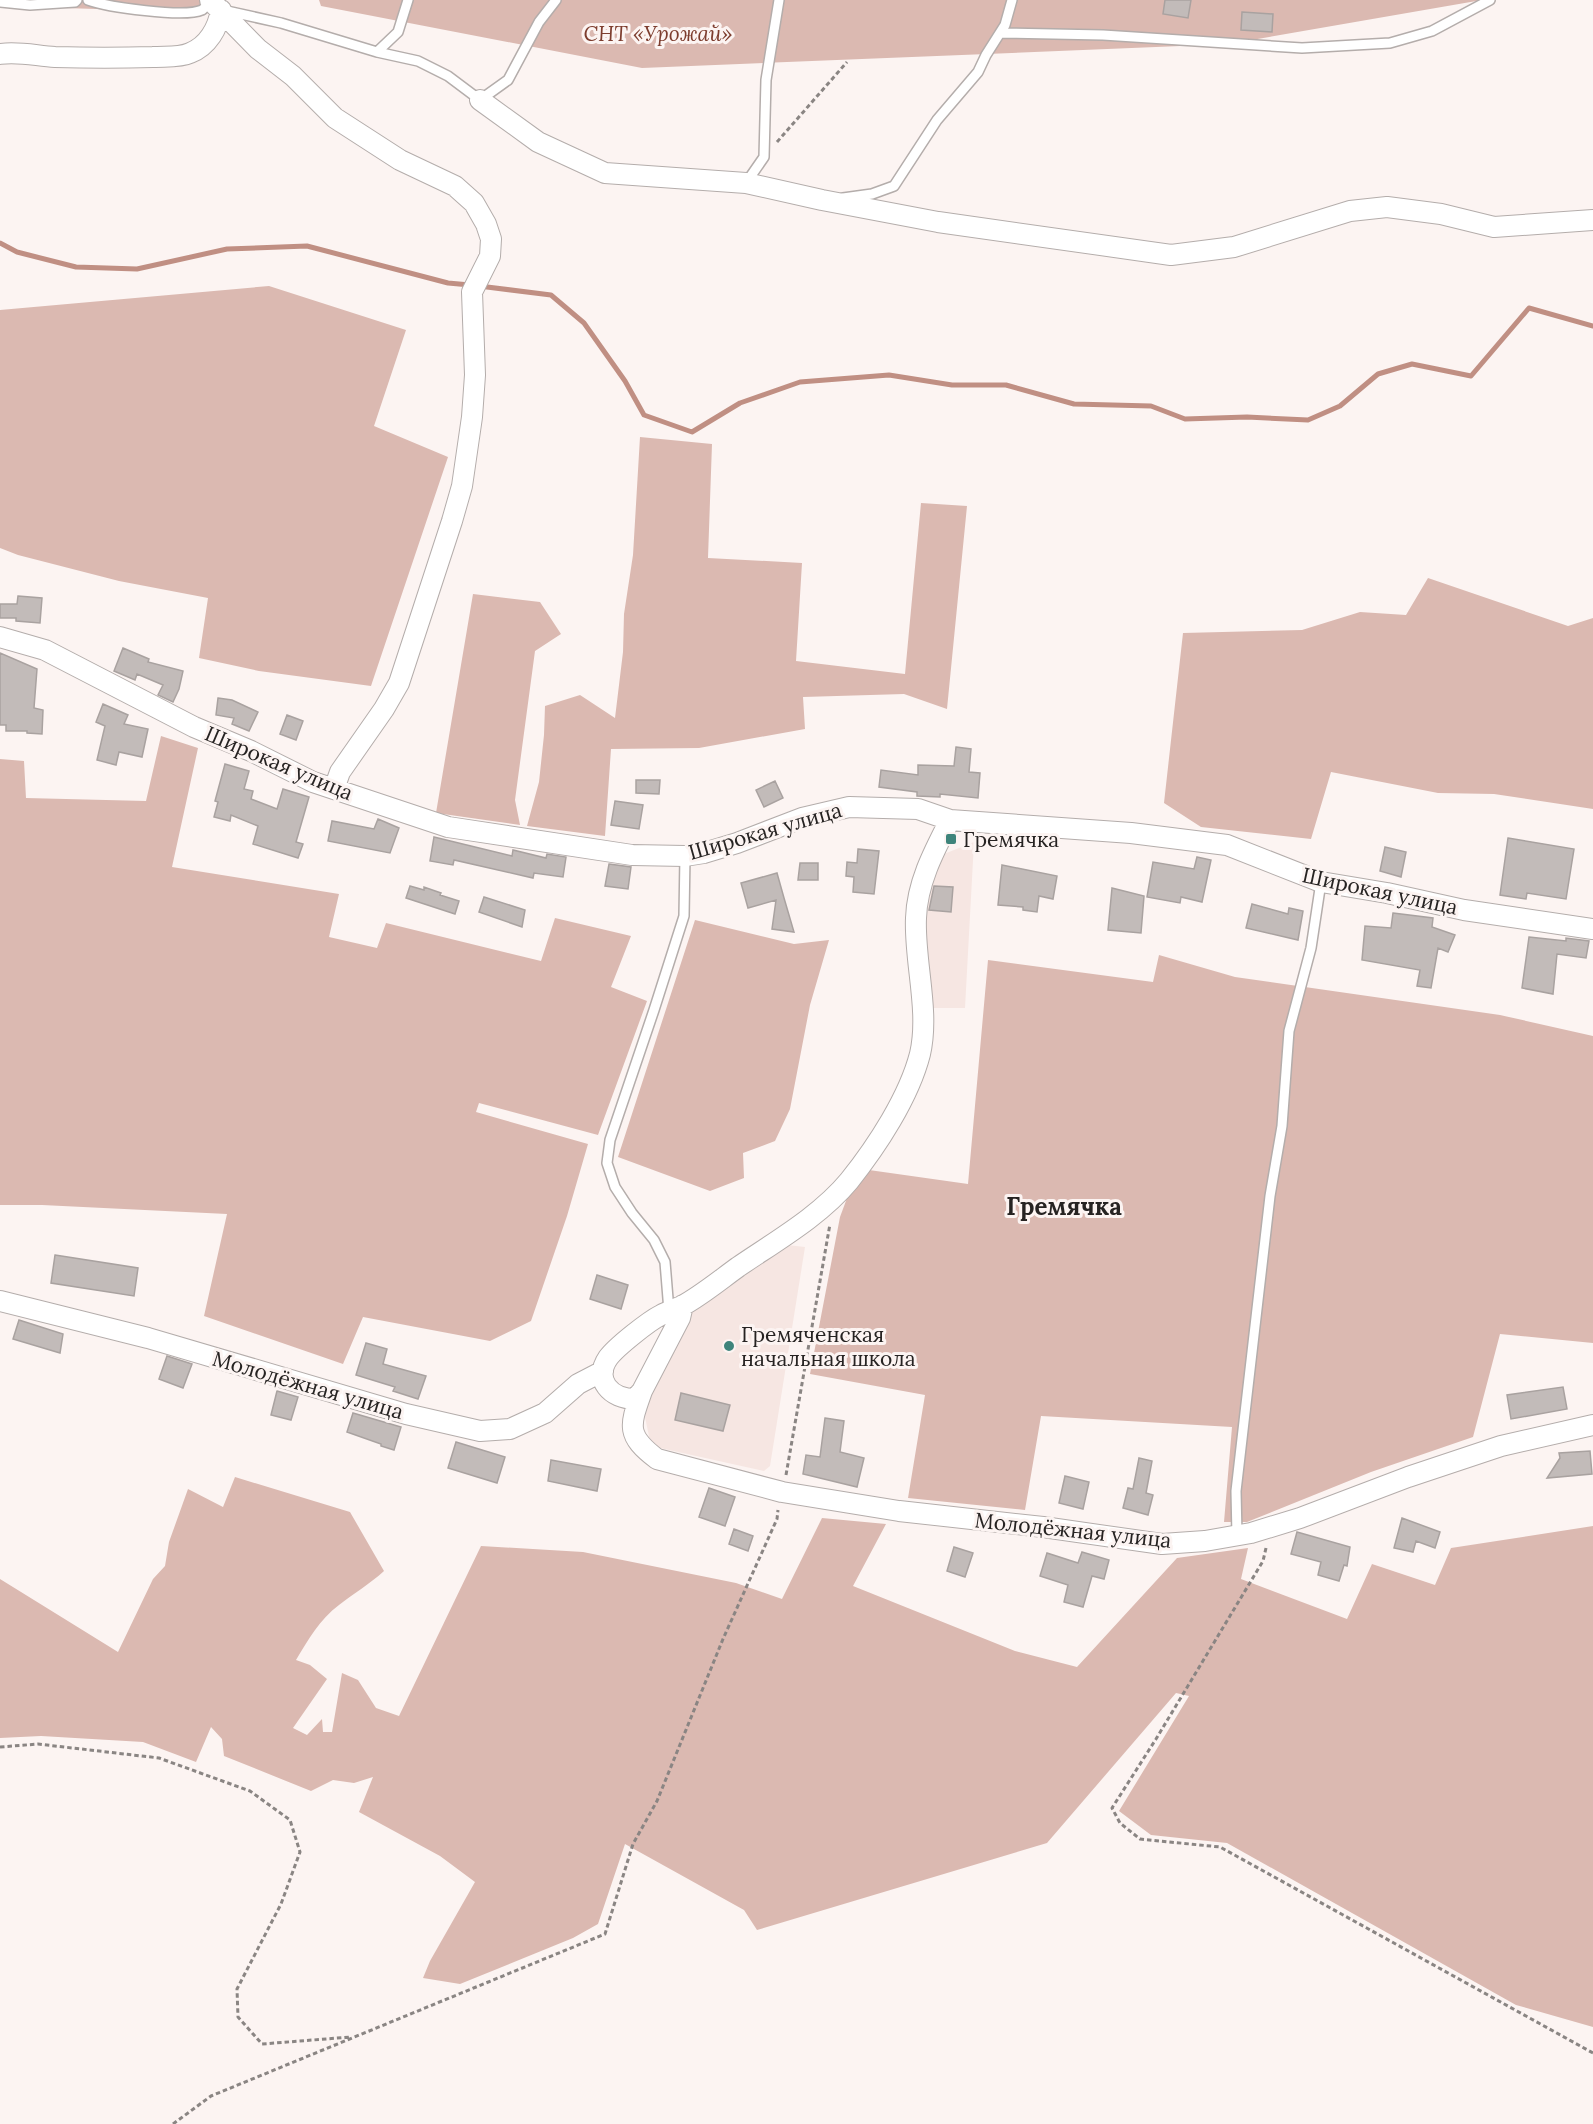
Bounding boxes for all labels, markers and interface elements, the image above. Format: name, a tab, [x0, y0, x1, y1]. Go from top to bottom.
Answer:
park label: СНТ «Урожай»	[584, 20, 732, 47]
street label: Широкая улица	[201, 720, 357, 806]
street label: Широкая улица	[685, 796, 845, 866]
place label: Гремячка	[963, 826, 1059, 853]
marker: Гремячка	[944, 832, 958, 846]
street label: Широкая улица	[1300, 861, 1460, 921]
district label: Гремячка	[1006, 1191, 1122, 1222]
place label: Гремяченская начальная школа	[741, 1321, 916, 1372]
marker: Гремяченская начальная школа	[722, 1339, 736, 1353]
street label: Молодёжная улица	[209, 1345, 407, 1425]
street label: Молодёжная улица	[973, 1506, 1173, 1554]

